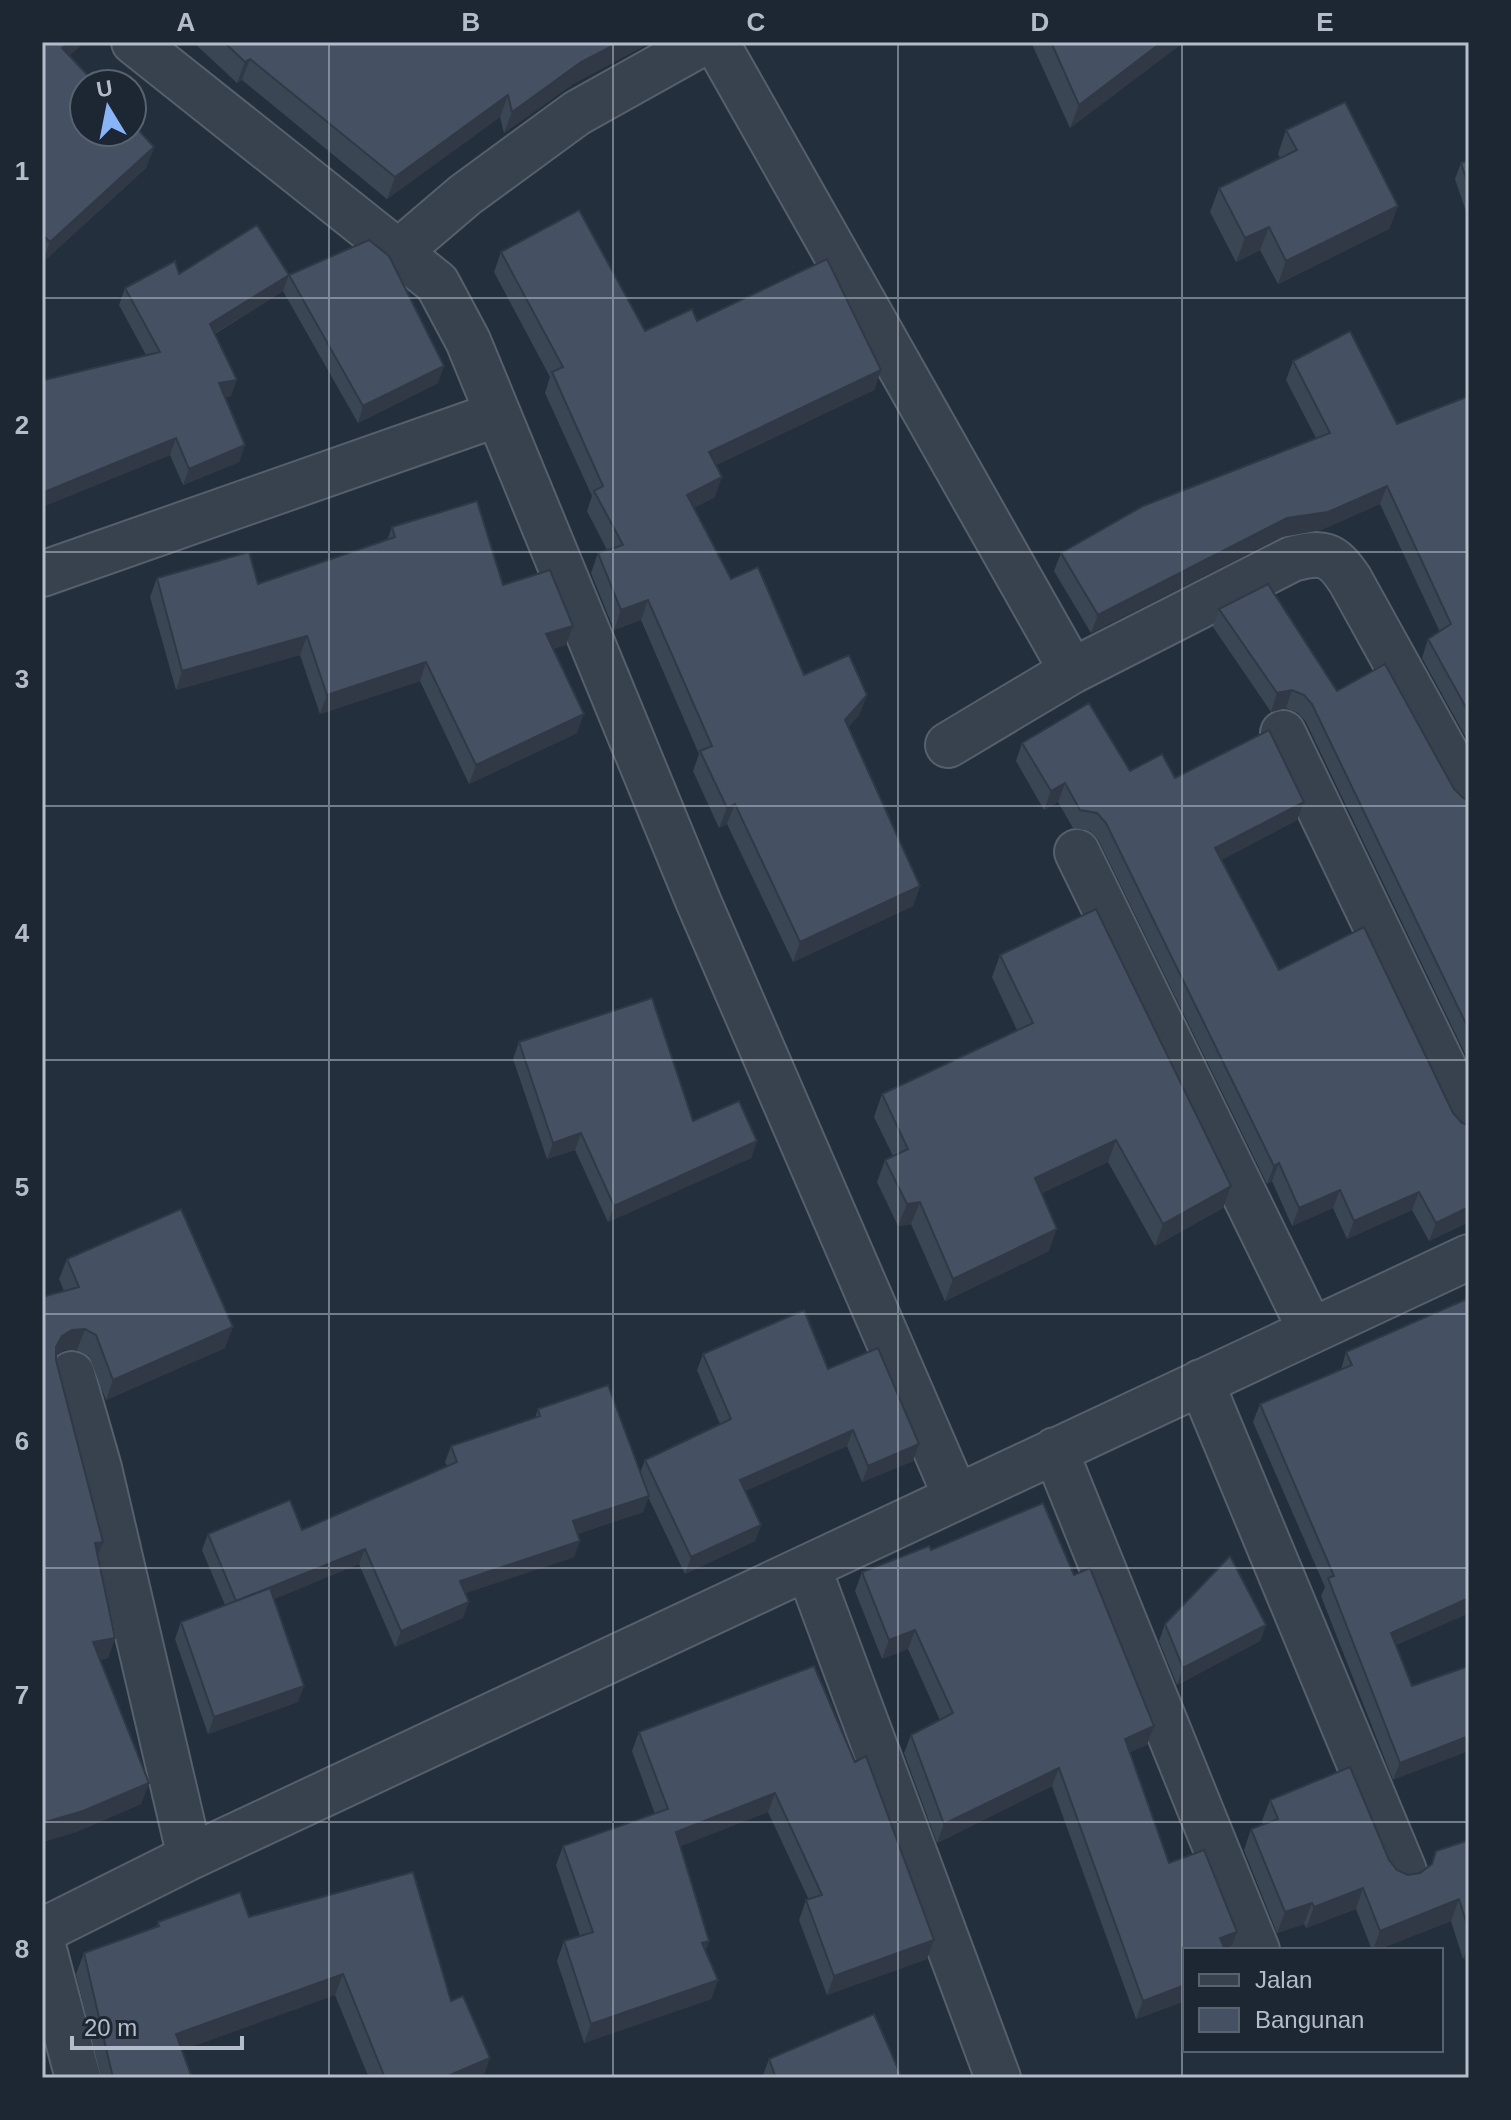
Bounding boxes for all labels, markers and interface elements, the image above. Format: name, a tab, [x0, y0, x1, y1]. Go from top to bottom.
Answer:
text: A	[177, 7, 196, 37]
text: B	[462, 7, 480, 37]
text: C	[747, 7, 766, 37]
text: D	[1031, 7, 1049, 37]
text: E	[1316, 7, 1334, 37]
north arrow	[68, 68, 148, 148]
text: U	[95, 75, 115, 102]
text: 1	[15, 156, 29, 186]
text: 2	[15, 410, 29, 440]
text: 3	[15, 664, 29, 694]
text: 4	[15, 918, 30, 948]
text: 5	[15, 1172, 29, 1202]
text: 6	[15, 1426, 29, 1456]
text: 7	[15, 1680, 29, 1710]
text: 8	[15, 1934, 29, 1964]
legend	[1183, 1948, 1443, 2052]
text: Jalan	[1255, 1966, 1312, 1993]
scale bar	[72, 2000, 242, 2050]
text: Bangunan	[1255, 2006, 1364, 2033]
text: 20 m	[84, 2014, 137, 2041]

